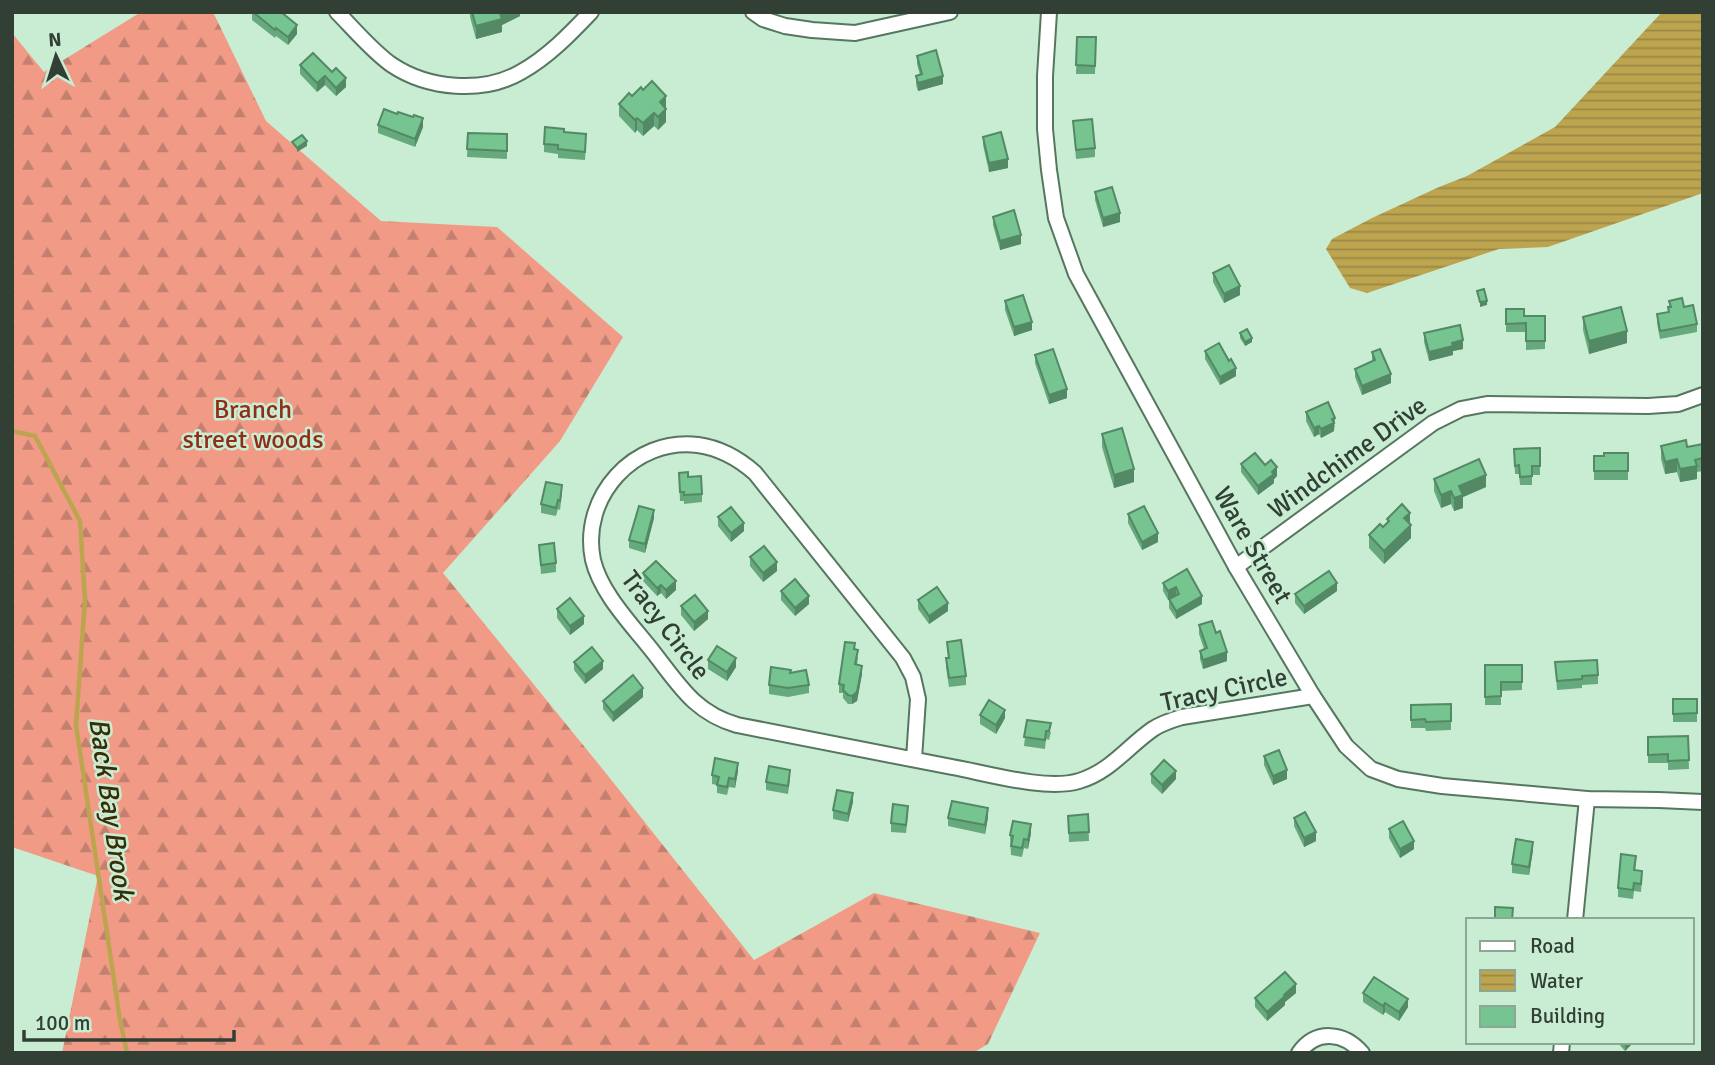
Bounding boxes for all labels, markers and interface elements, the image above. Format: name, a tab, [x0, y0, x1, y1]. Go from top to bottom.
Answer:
north arrow	[21, 21, 91, 91]
text: N	[47, 28, 62, 52]
street label: Windchime Drive	[1262, 390, 1433, 526]
park label: Branch street woods	[182, 394, 324, 456]
street label: Ware Street	[1206, 481, 1298, 610]
street label: Tracy Circle	[614, 565, 717, 687]
street label: Tracy Circle	[1158, 661, 1290, 719]
water label: Back Bay Brook	[81, 716, 141, 905]
legend	[1466, 918, 1694, 1044]
text: Road	[1530, 933, 1575, 959]
text: Water	[1530, 968, 1583, 994]
scale bar	[24, 998, 234, 1042]
text: Building	[1530, 1003, 1605, 1029]
text: 100 m	[35, 1010, 90, 1036]

